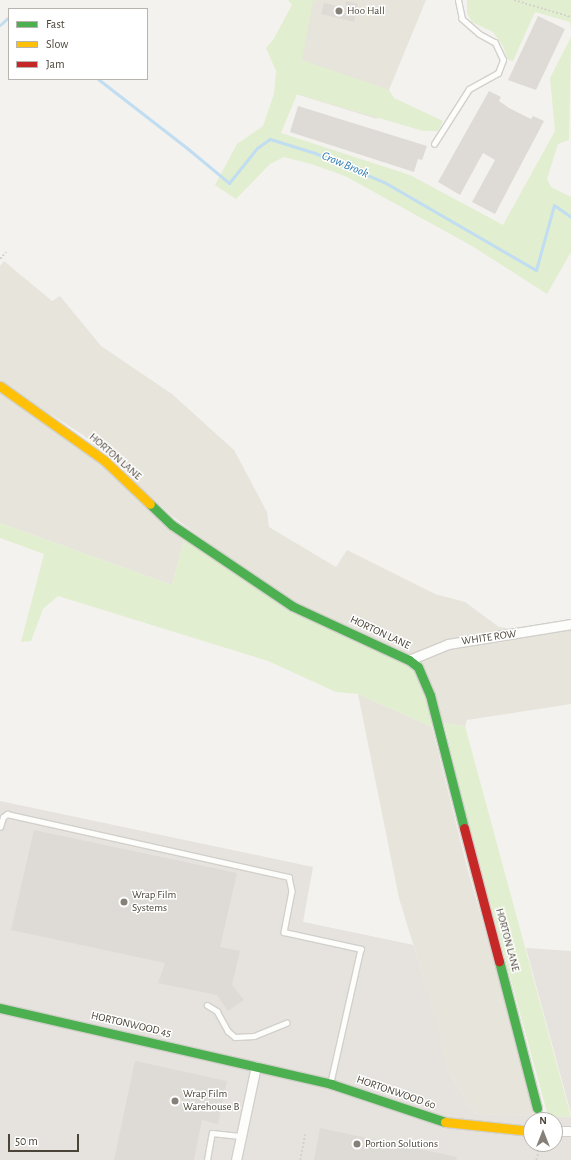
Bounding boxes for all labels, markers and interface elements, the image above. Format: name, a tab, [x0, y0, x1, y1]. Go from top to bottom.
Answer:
place label: Hoo Hall	[347, 4, 385, 18]
marker: Hoo Hall	[334, 6, 344, 16]
legend	[8, 8, 148, 80]
text: Fast	[46, 18, 65, 30]
text: Slow	[46, 38, 68, 50]
text: Jam	[46, 58, 65, 70]
water label: Crow Brook	[319, 149, 371, 181]
street label: HORTON LANE	[86, 431, 144, 483]
street label: HORTON LANE	[348, 613, 412, 653]
street label: WHITE ROW	[461, 628, 517, 648]
place label: Wrap Film Systems	[132, 889, 176, 915]
marker: Wrap Film Systems	[119, 897, 129, 907]
street label: HORTON LANE	[492, 907, 522, 973]
street label: HORTONWOOD 45	[90, 1009, 172, 1041]
street label: HORTONWOOD 60	[355, 1073, 437, 1113]
place label: Wrap Film Warehouse B	[183, 1088, 239, 1114]
marker: Wrap Film Warehouse B	[170, 1096, 180, 1106]
north arrow	[523, 1112, 563, 1152]
text: N	[539, 1115, 547, 1126]
scale bar	[10, 1126, 81, 1152]
text: 50 m	[15, 1135, 38, 1147]
place label: Portion Solutions	[365, 1137, 438, 1151]
marker: Portion Solutions	[352, 1139, 362, 1149]

